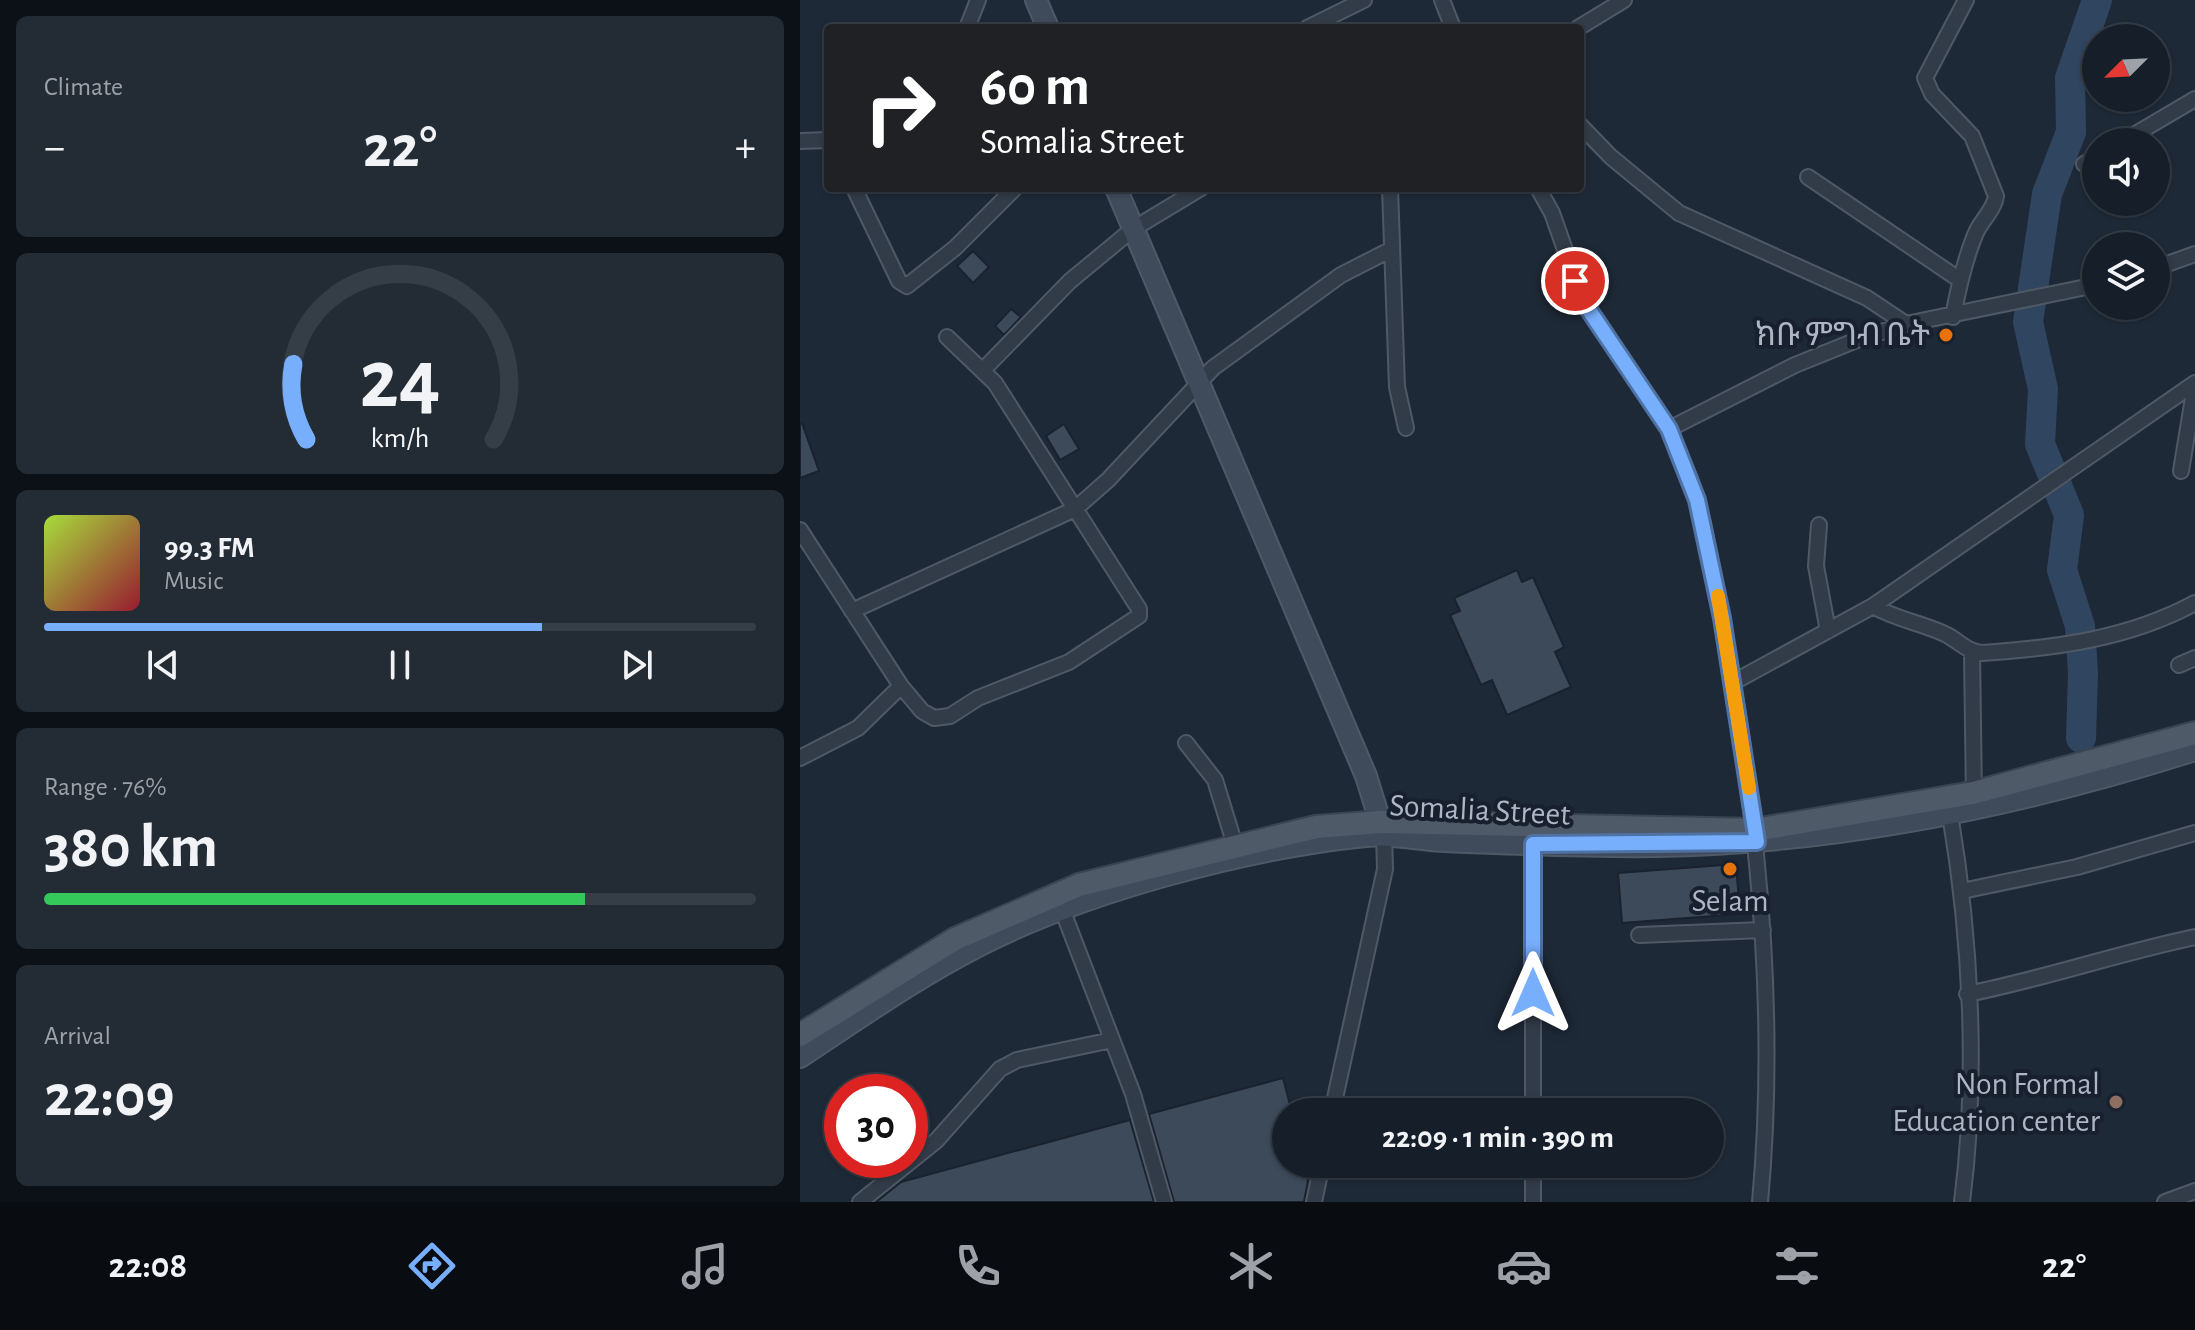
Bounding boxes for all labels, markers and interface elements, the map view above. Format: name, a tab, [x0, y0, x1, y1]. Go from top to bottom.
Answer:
north arrow	[2082, 24, 2170, 112]
map controls	[2082, 24, 2170, 320]
icon: right	[848, 56, 952, 160]
text: 60 m	[980, 59, 1090, 115]
text: Climate	[44, 74, 123, 100]
text: 22°	[363, 118, 437, 178]
text: Somalia Street	[980, 124, 1184, 160]
text: −	[44, 126, 65, 170]
text: +	[735, 126, 756, 170]
button: sound	[2082, 128, 2170, 216]
button: layers	[2082, 232, 2170, 320]
pin	[1541, 247, 1609, 315]
icon: arrive	[1553, 259, 1597, 303]
place label: ክቡ ምግብ ቤት	[1755, 319, 1930, 351]
marker: ክቡ ምግብ ቤት	[1937, 326, 1955, 344]
text: 24	[359, 338, 441, 422]
text: km/h	[371, 424, 429, 453]
text: 99.3 FM	[164, 533, 255, 563]
text: Music	[164, 568, 223, 594]
icon: previous	[141, 643, 185, 687]
icon: pause	[378, 643, 422, 687]
icon: next	[615, 643, 659, 687]
text: Range · 76%	[44, 774, 167, 800]
street label: Somalia Street	[1389, 789, 1571, 831]
text: 380 km	[44, 818, 218, 878]
marker: Selam	[1721, 860, 1739, 878]
place label: Selam	[1691, 885, 1769, 917]
position arrow	[1491, 951, 1575, 1035]
text: Arrival	[44, 1023, 111, 1049]
text: 22:09	[44, 1067, 175, 1127]
place label: Non Formal Education center	[1892, 1068, 2101, 1137]
speed limit sign: 30	[824, 1074, 928, 1178]
marker: Non Formal Education center	[2107, 1093, 2125, 1111]
text: 22:09 · 1 min · 390 m	[1382, 1123, 1614, 1153]
icon: directions	[404, 1238, 460, 1294]
icon: music	[677, 1238, 733, 1294]
icon: phone	[950, 1238, 1006, 1294]
icon: climate	[1223, 1238, 1279, 1294]
icon: car	[1496, 1238, 1552, 1294]
icon: filters	[1769, 1238, 1825, 1294]
text: 22:08	[108, 1248, 187, 1284]
text: 22°	[2042, 1248, 2086, 1284]

